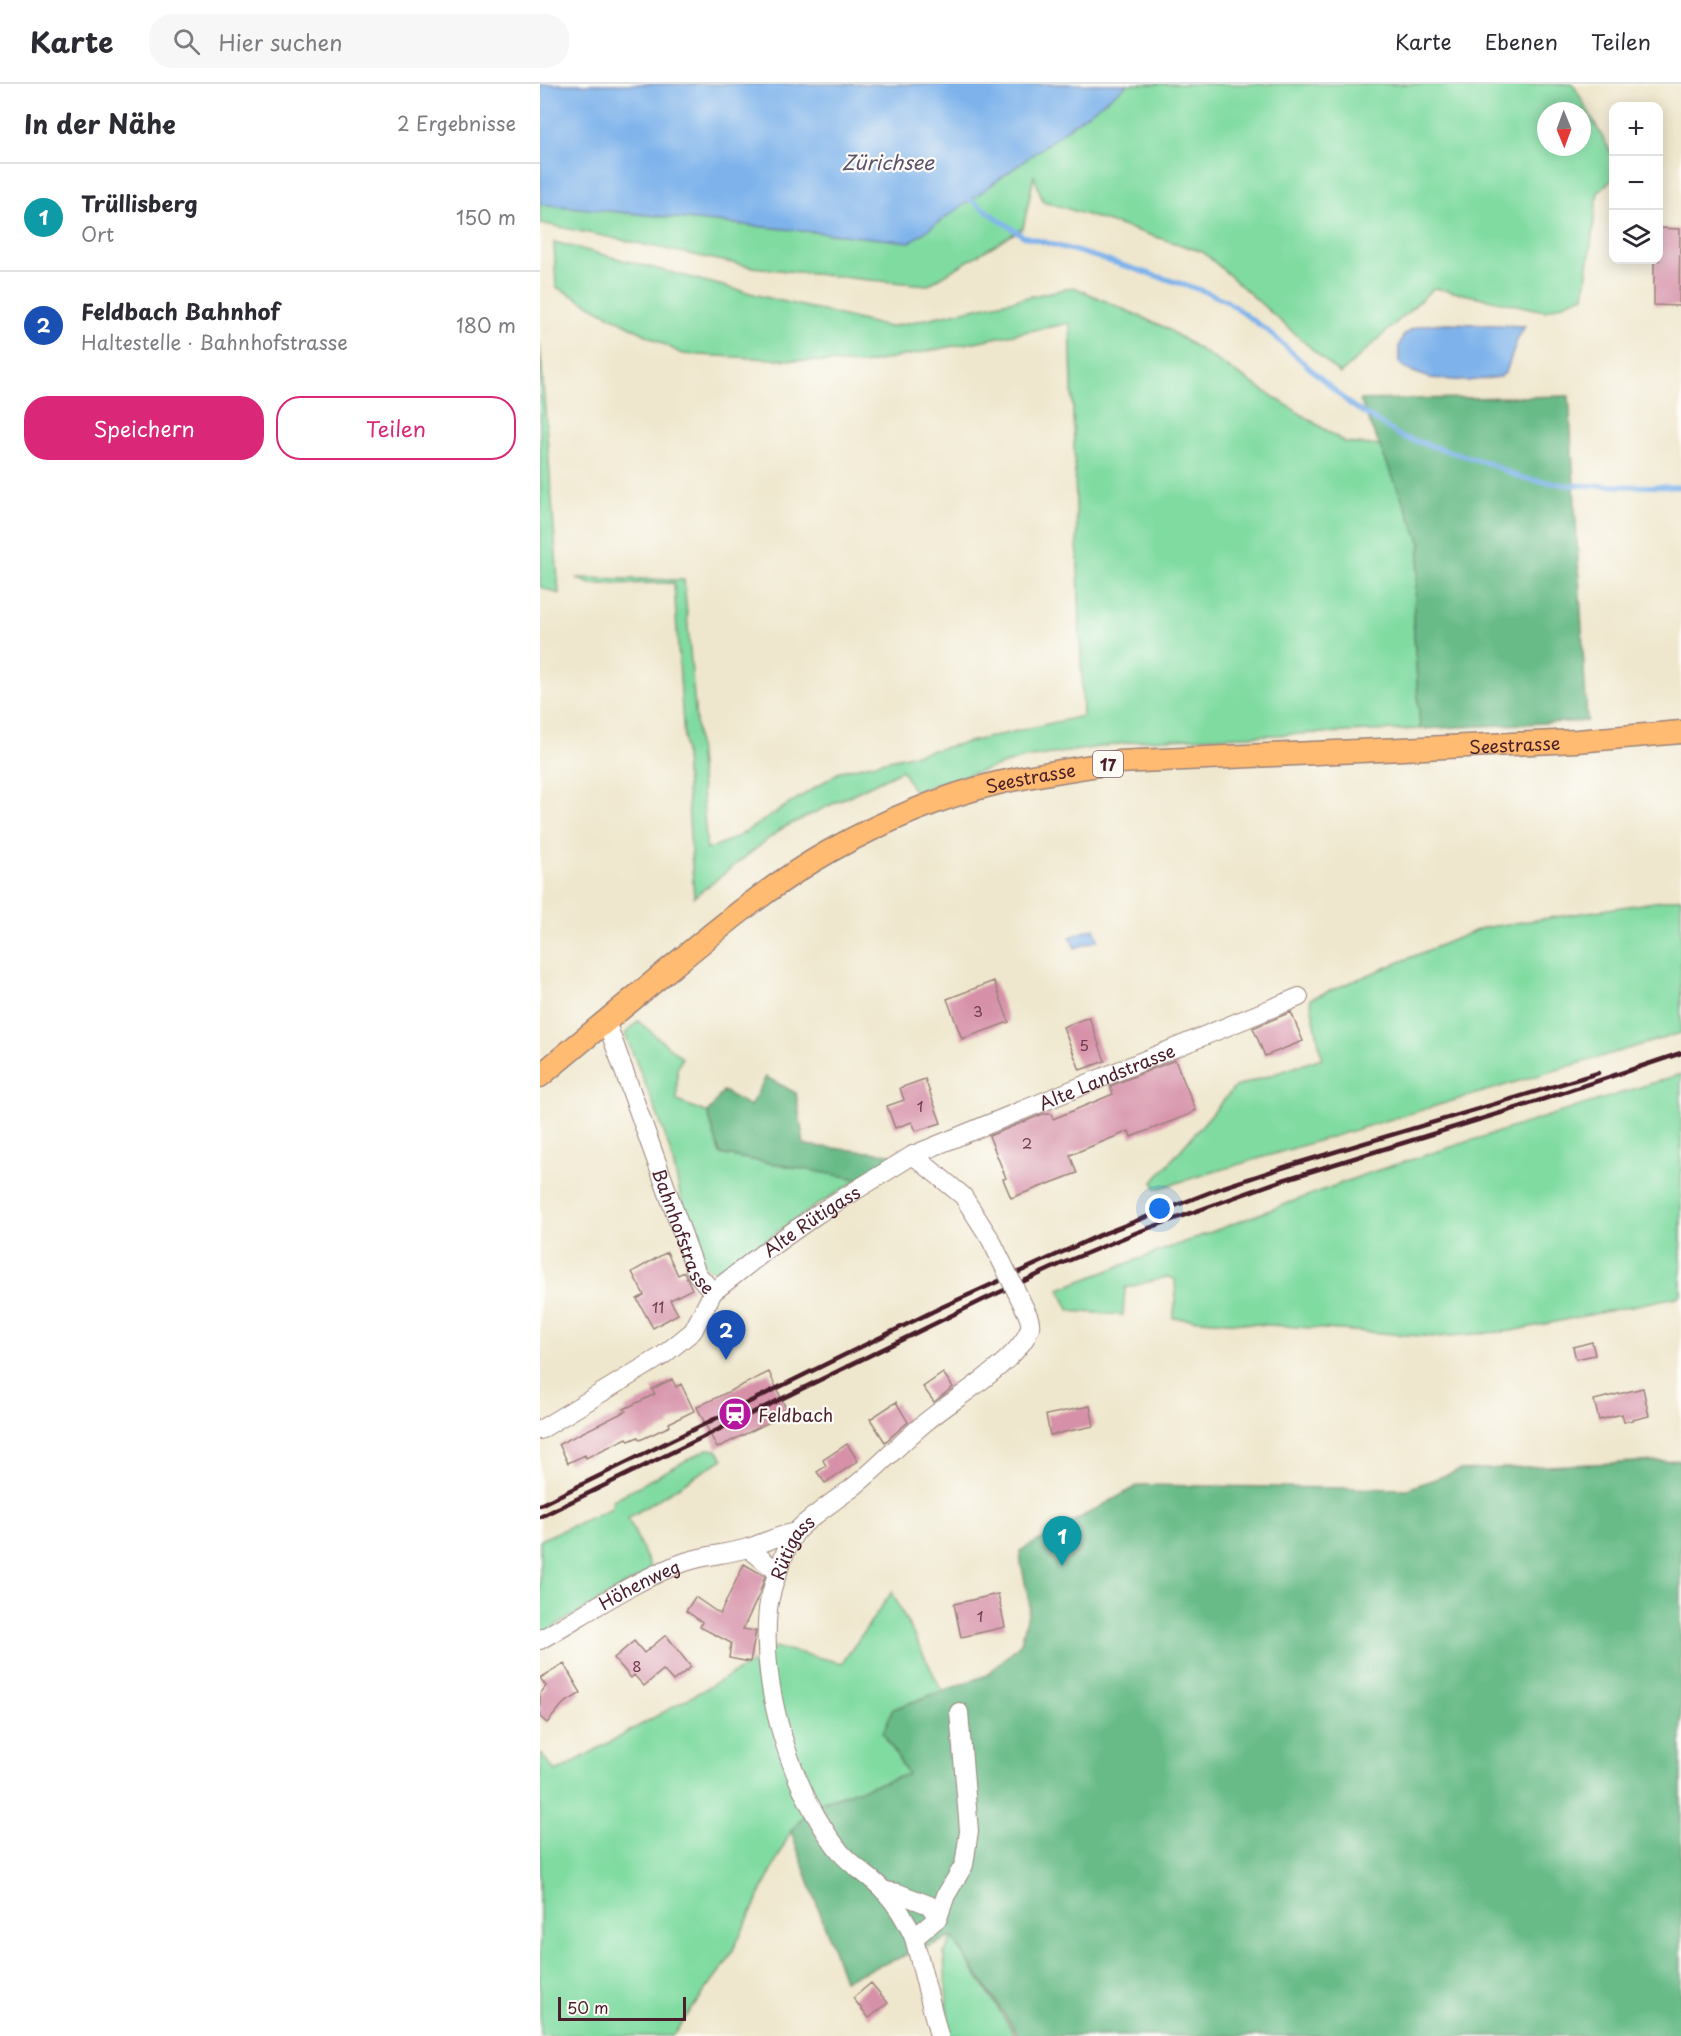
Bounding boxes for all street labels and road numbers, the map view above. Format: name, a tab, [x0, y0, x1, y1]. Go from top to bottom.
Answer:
street label: Seestrasse	[1468, 728, 1561, 759]
road number: 17	[1093, 751, 1123, 777]
street label: Seestrasse	[982, 755, 1077, 799]
street label: Alte Landstrasse	[1034, 1036, 1179, 1116]
street label: Bahnhofstrasse	[646, 1164, 722, 1300]
street label: Alte Rütigass	[757, 1178, 865, 1262]
street label: Rütigass	[763, 1507, 820, 1583]
street label: Höhenweg	[593, 1552, 684, 1616]

